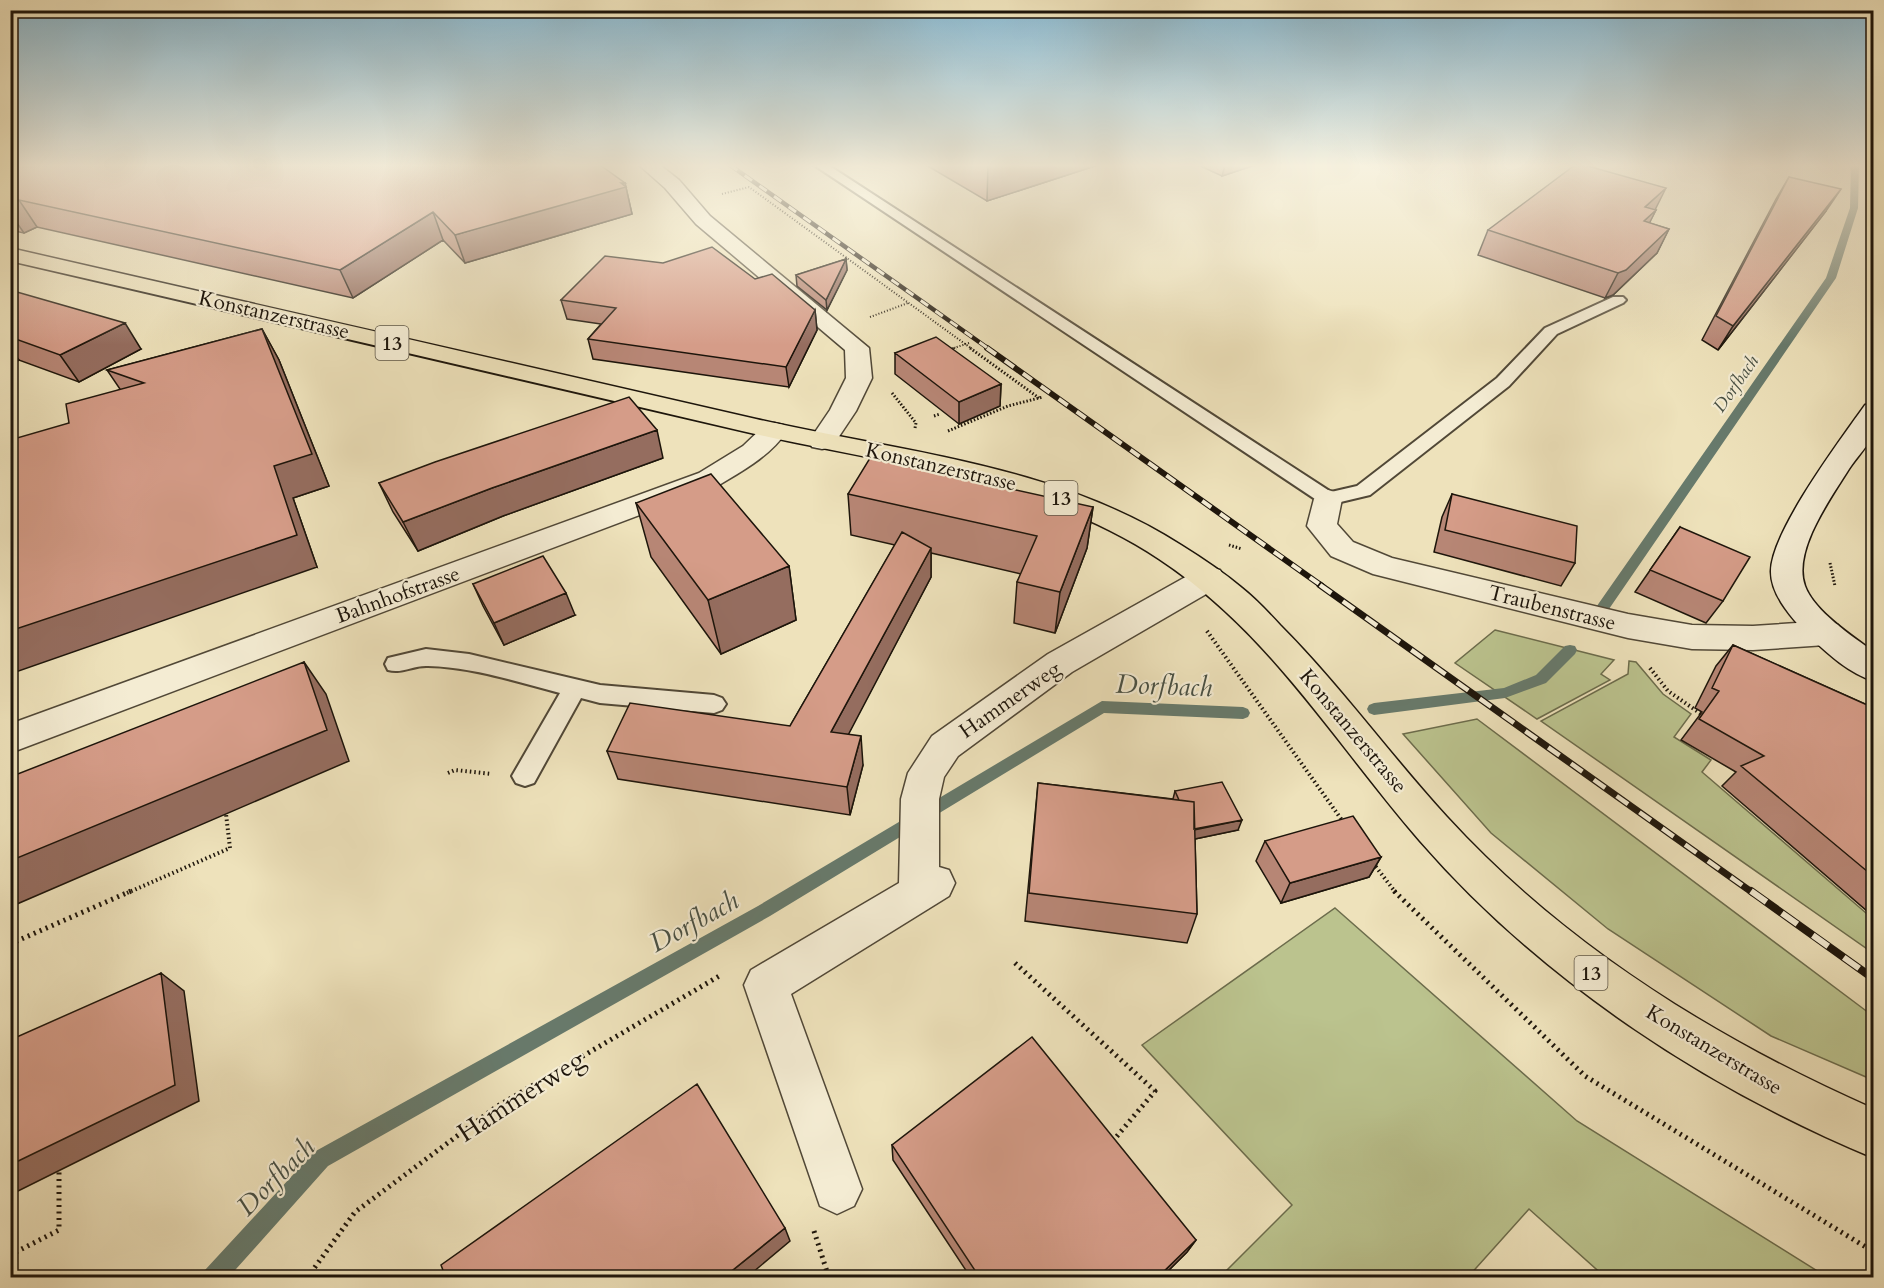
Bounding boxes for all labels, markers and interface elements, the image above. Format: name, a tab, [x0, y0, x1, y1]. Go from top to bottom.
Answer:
street label: Konstanzerstrasse	[196, 284, 352, 346]
road number: 13	[376, 326, 408, 360]
water label: Dorfbach	[1707, 350, 1765, 418]
street label: Konstanzerstrasse	[863, 436, 1019, 498]
road number: 13	[1044, 481, 1078, 515]
street label: Bahnhofstrasse	[332, 559, 464, 631]
street label: Traubenstrasse	[1485, 578, 1619, 638]
street label: Hammerweg	[954, 654, 1067, 746]
street label: Konstanzerstrasse	[1292, 663, 1414, 799]
water label: Dorfbach	[1115, 666, 1213, 706]
water label: Dorfbach	[643, 882, 745, 962]
road number: 13	[1574, 956, 1608, 990]
street label: Konstanzerstrasse	[1640, 998, 1788, 1102]
street label: Hammerweg	[450, 1041, 592, 1150]
water label: Dorfbach	[229, 1130, 323, 1224]

